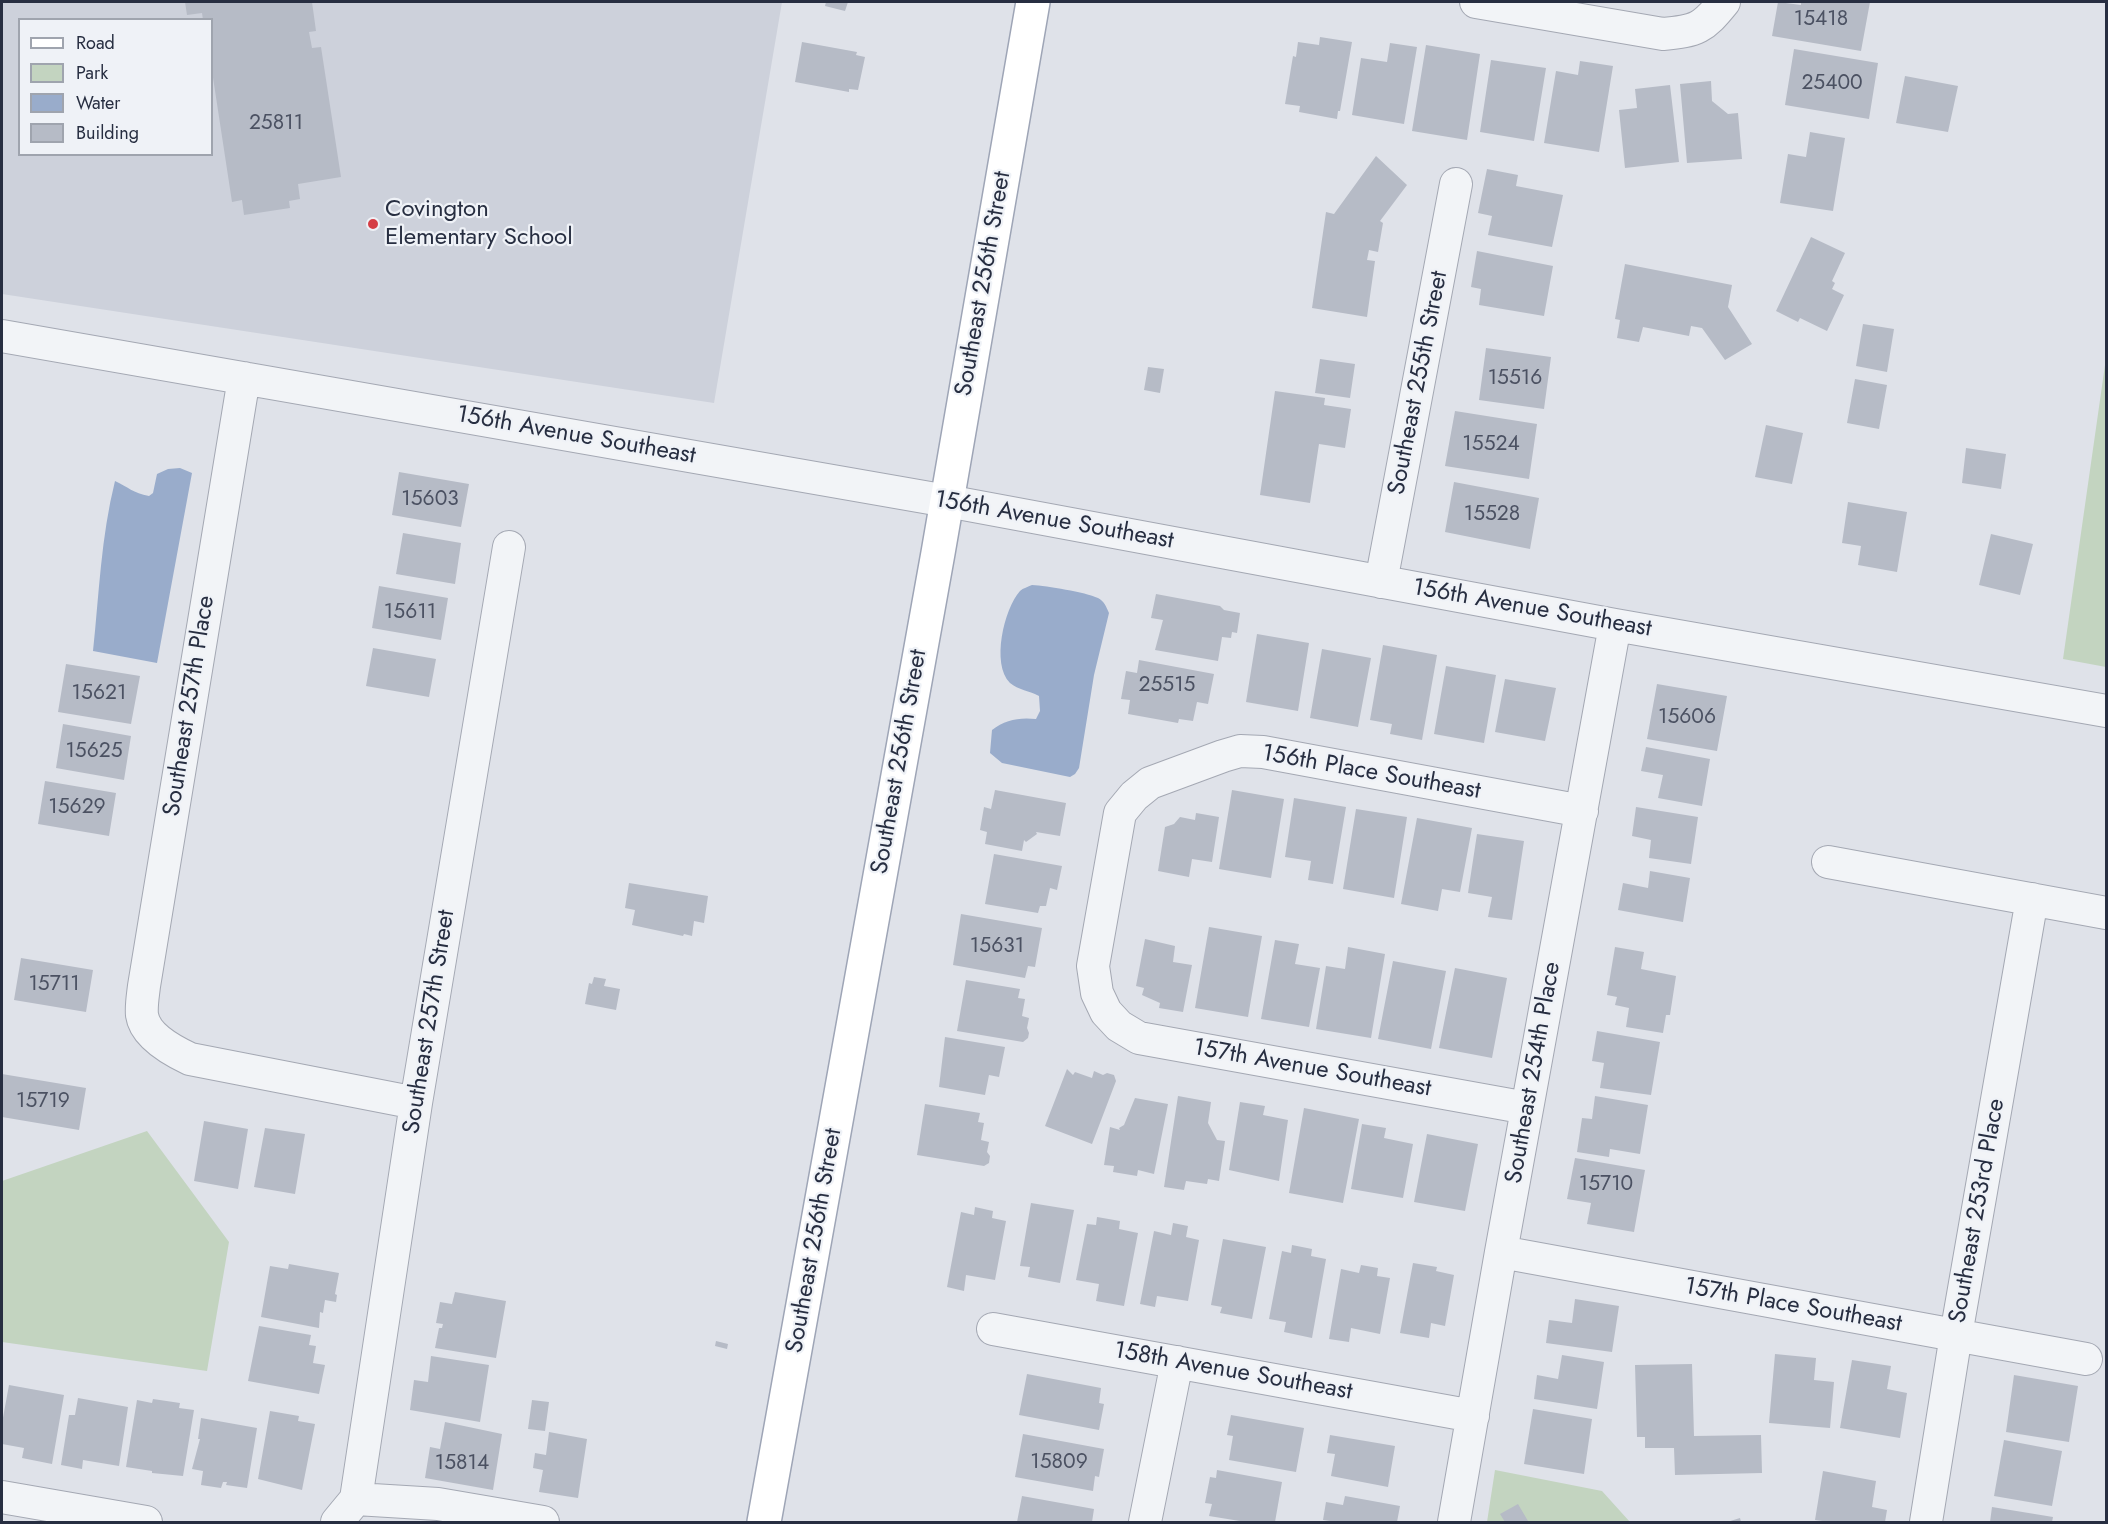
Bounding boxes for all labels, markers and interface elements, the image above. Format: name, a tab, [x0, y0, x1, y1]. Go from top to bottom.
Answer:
house number: 15418	[1794, 7, 1848, 33]
legend	[18, 18, 213, 156]
text: Road	[76, 30, 115, 56]
text: Park	[76, 60, 108, 86]
house number: 25400	[1801, 71, 1863, 97]
text: Water	[76, 90, 120, 116]
house number: 25811	[249, 111, 303, 137]
text: Building	[76, 120, 139, 146]
street label: Southeast 256th Street	[950, 169, 1018, 399]
place label: Covington Elementary School	[385, 196, 573, 252]
marker: Covington Elementary School	[366, 217, 380, 231]
street label: Southeast 255th Street	[1383, 269, 1455, 497]
house number: 15516	[1488, 366, 1542, 392]
street label: 156th Avenue Southeast	[454, 401, 698, 471]
house number: 15524	[1462, 432, 1520, 458]
street label: 156th Avenue Southeast	[932, 486, 1176, 556]
house number: 15603	[401, 487, 459, 513]
house number: 15528	[1464, 502, 1520, 528]
street label: 156th Avenue Southeast	[1410, 574, 1654, 644]
street label: Southeast 257th Place	[158, 594, 222, 818]
house number: 15611	[384, 600, 436, 626]
street label: Southeast 256th Street	[866, 647, 934, 877]
house number: 25515	[1139, 673, 1195, 699]
house number: 15621	[72, 681, 126, 707]
house number: 15606	[1658, 705, 1716, 731]
house number: 15625	[65, 739, 123, 765]
street label: 156th Place Southeast	[1259, 740, 1483, 806]
house number: 15629	[48, 795, 106, 821]
street label: Southeast 257th Street	[398, 908, 462, 1136]
house number: 15631	[970, 934, 1024, 960]
street label: Southeast 254th Place	[1500, 960, 1568, 1186]
house number: 15711	[28, 972, 80, 998]
street label: 157th Avenue Southeast	[1191, 1034, 1433, 1104]
house number: 15719	[16, 1089, 70, 1115]
street label: Southeast 253rd Place	[1944, 1097, 2012, 1325]
street label: Southeast 256th Street	[781, 1126, 849, 1356]
house number: 15710	[1579, 1172, 1633, 1198]
street label: 157th Place Southeast	[1682, 1273, 1904, 1339]
street label: 158th Avenue Southeast	[1112, 1337, 1354, 1407]
house number: 15809	[1030, 1450, 1088, 1476]
house number: 15814	[435, 1451, 489, 1477]

